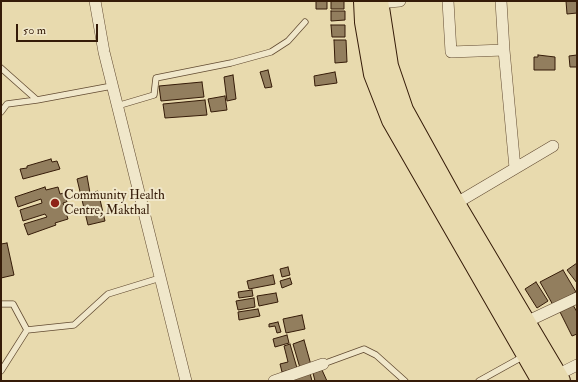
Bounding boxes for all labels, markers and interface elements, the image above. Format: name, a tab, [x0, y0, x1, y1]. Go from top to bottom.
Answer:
scale bar	[18, 16, 100, 42]
text: 50 m	[23, 23, 46, 38]
place label: Community Health Centre, Makthal	[64, 188, 165, 219]
marker: Community Health Centre, Makthal	[49, 197, 61, 209]

